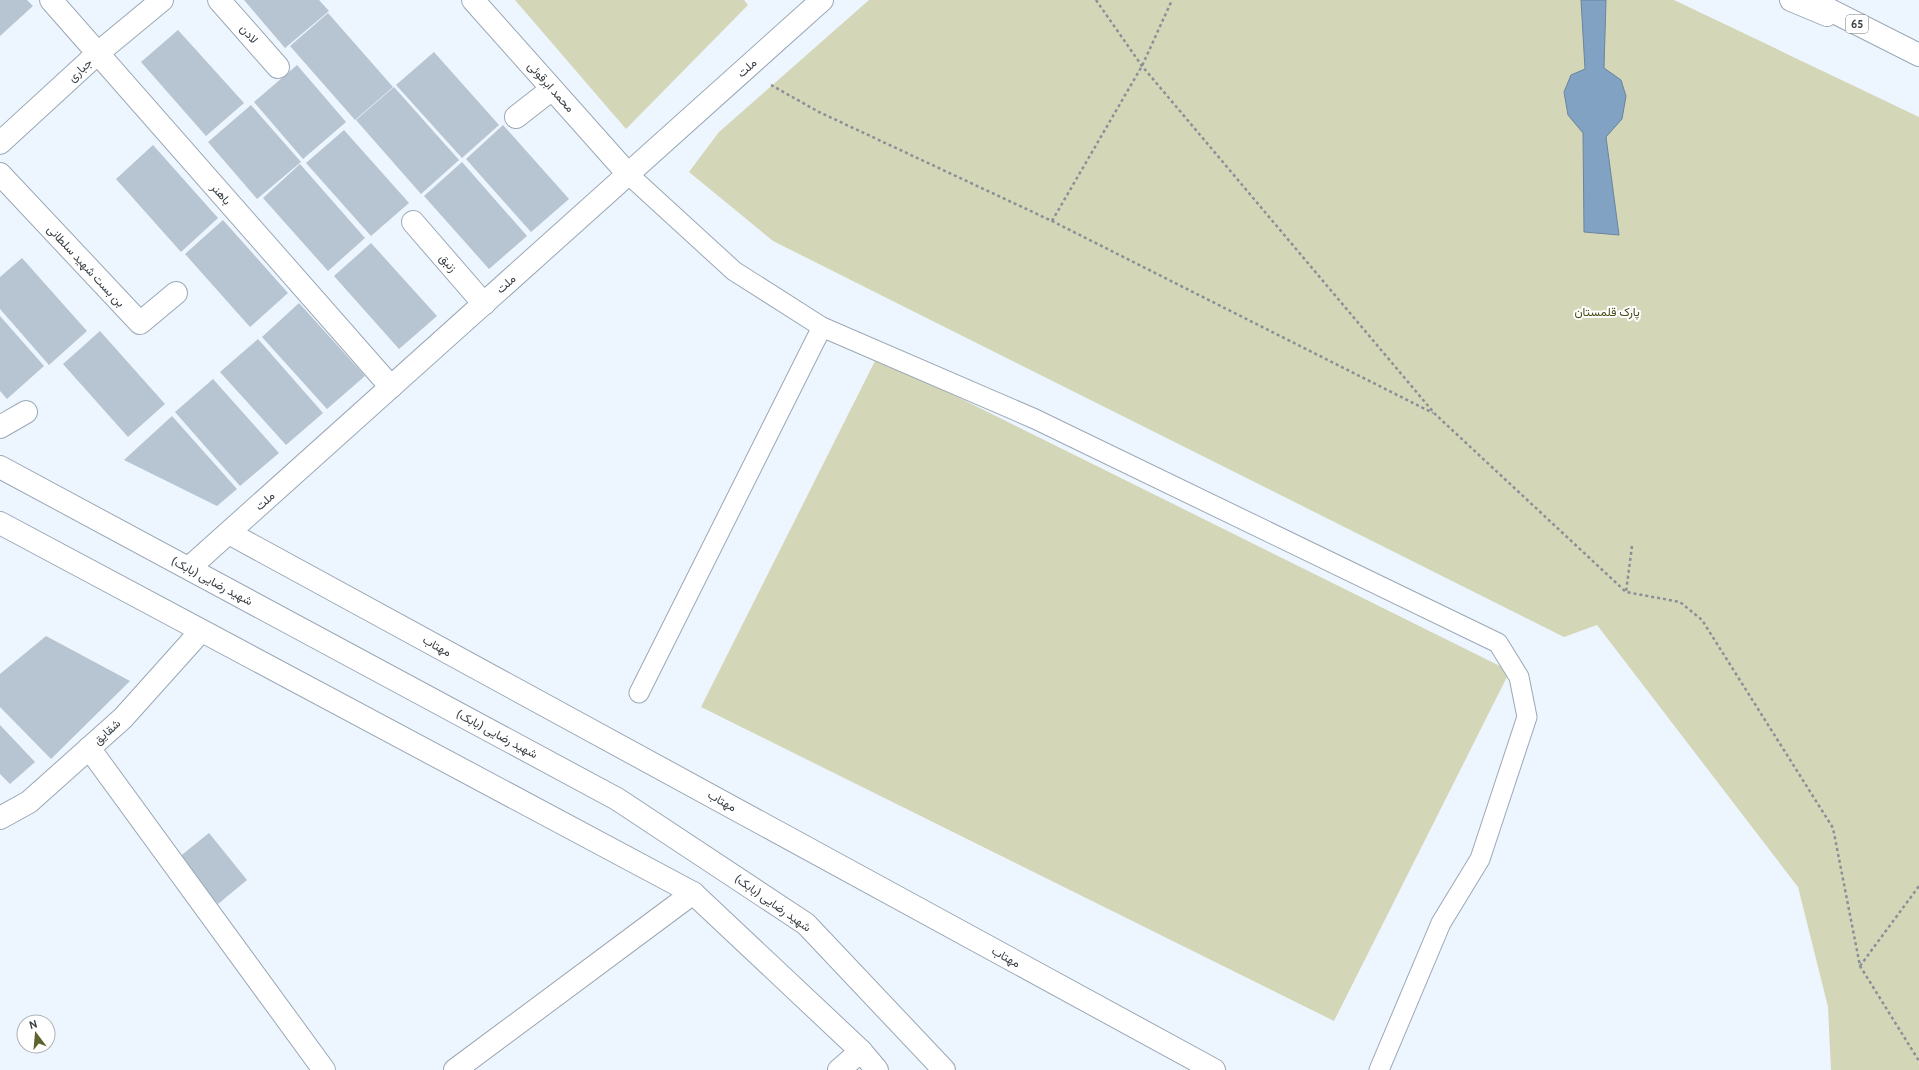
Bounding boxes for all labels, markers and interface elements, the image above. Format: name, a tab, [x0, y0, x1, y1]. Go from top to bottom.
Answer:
road number: 65	[1846, 15, 1868, 33]
street label: لادن	[237, 21, 262, 46]
street label: جباری	[64, 55, 96, 85]
street label: ملت	[734, 55, 760, 80]
street label: محمد ابرقوئی	[524, 58, 578, 116]
street label: باهنر	[207, 179, 235, 208]
street label: بن بست شهید سلطانی	[44, 221, 128, 311]
street label: زنبق	[436, 250, 460, 276]
street label: ملت	[493, 271, 519, 296]
park label: پارک قلمستان	[1574, 304, 1640, 320]
street label: ملت	[252, 488, 278, 513]
street label: شهید رضایی (بابک)	[168, 553, 256, 609]
street label: مهتاب	[420, 632, 454, 660]
street label: شهید رضایی (بابک)	[453, 706, 541, 762]
street label: شقایق	[90, 715, 124, 749]
street label: مهتاب	[705, 787, 739, 815]
street label: شهید رضایی (بابک)	[731, 871, 815, 935]
street label: مهتاب	[989, 943, 1023, 971]
north arrow	[16, 1014, 56, 1054]
text: N	[28, 1017, 39, 1032]

